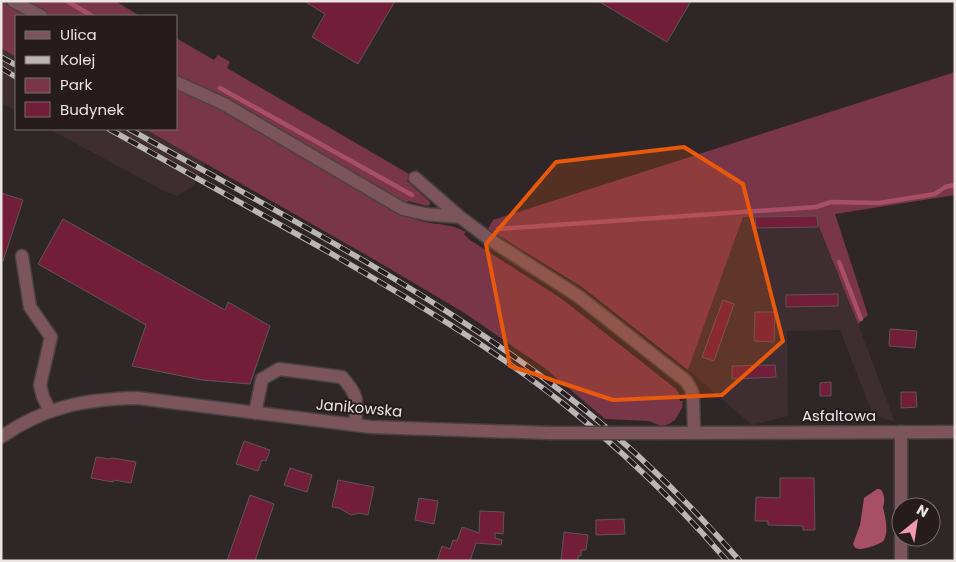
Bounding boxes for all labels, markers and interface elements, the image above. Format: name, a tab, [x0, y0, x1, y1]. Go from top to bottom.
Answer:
legend	[15, 15, 178, 130]
text: Ulica	[60, 24, 97, 45]
text: Kolej	[60, 49, 95, 70]
text: Park	[60, 74, 92, 95]
text: Budynek	[60, 99, 124, 120]
street label: Janikowska	[315, 393, 403, 422]
street label: Asfaltowa	[802, 405, 876, 426]
north arrow	[891, 497, 941, 547]
text: N	[913, 499, 932, 522]

